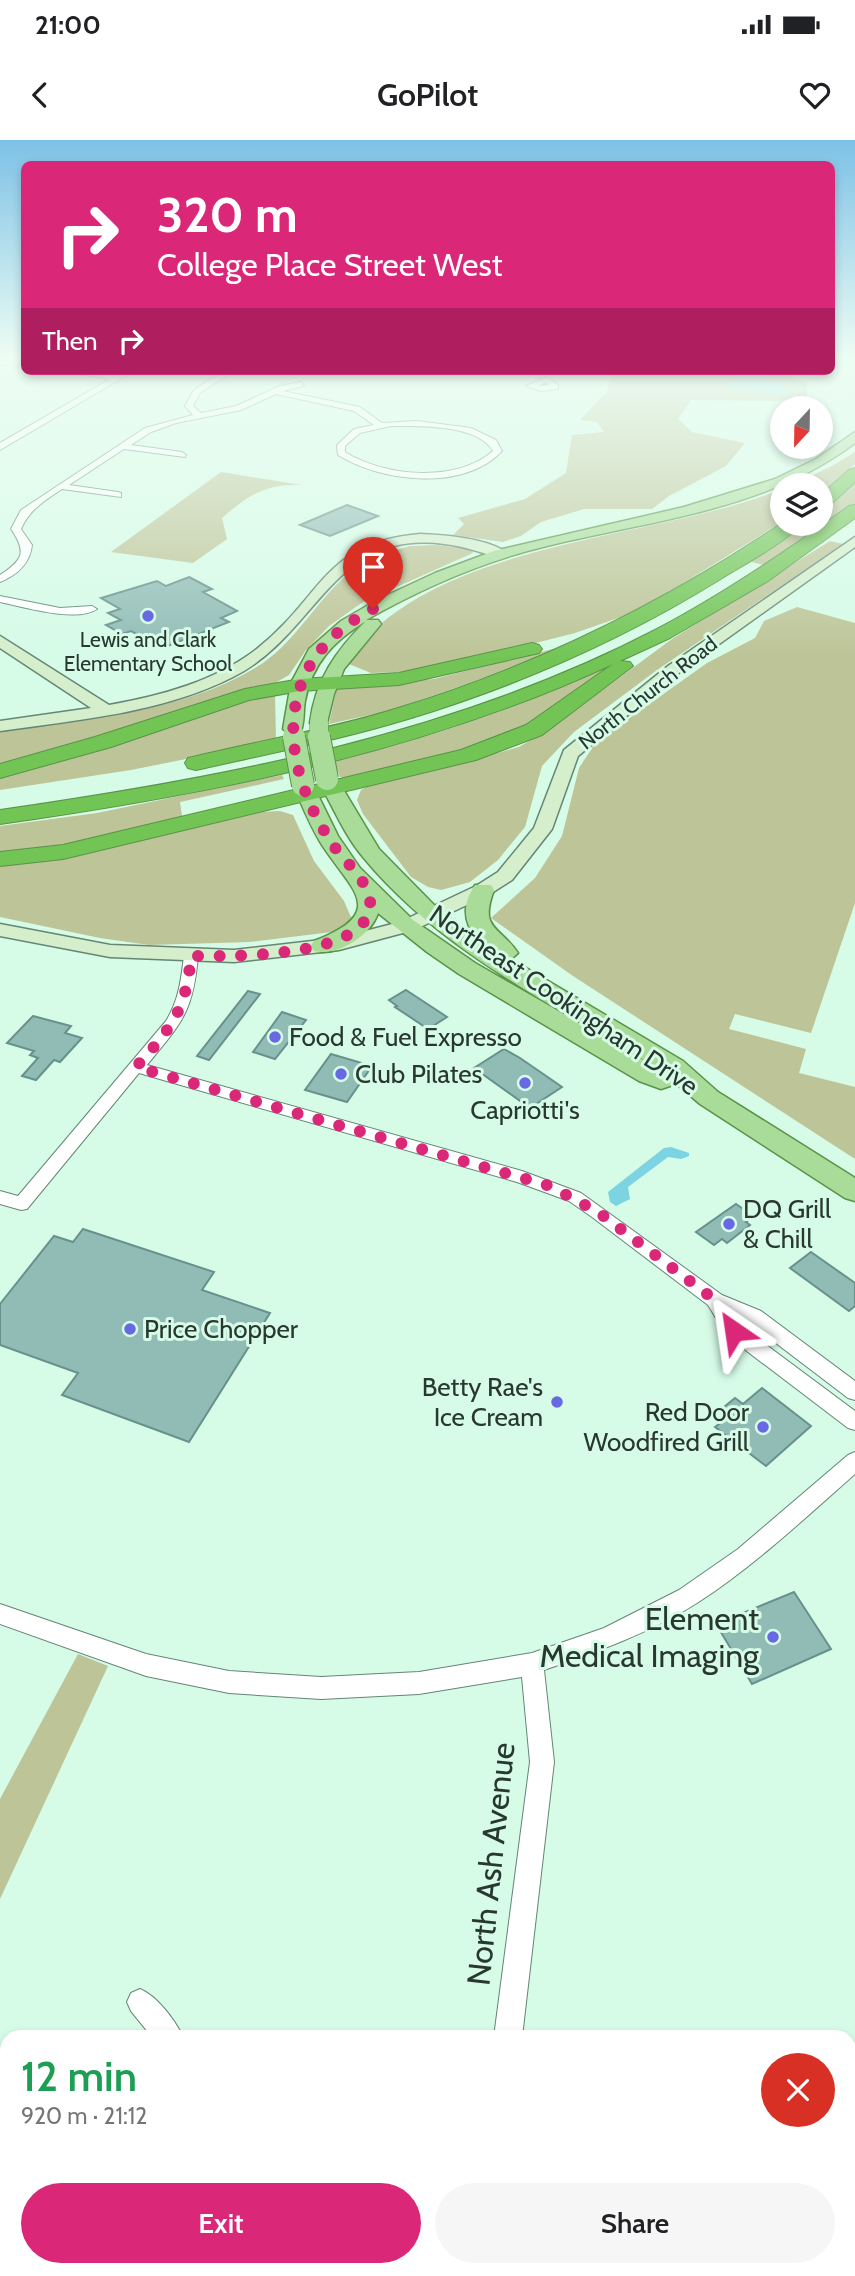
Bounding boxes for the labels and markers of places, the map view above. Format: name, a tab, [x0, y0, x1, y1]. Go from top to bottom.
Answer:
pin	[343, 537, 403, 609]
marker: Lewis and Clark Elementary School	[140, 608, 156, 624]
place label: Lewis and Clark Elementary School	[64, 627, 232, 676]
place label: Food & Fuel Expresso	[289, 1021, 522, 1053]
marker: Food & Fuel Expresso	[267, 1029, 283, 1045]
place label: Club Pilates	[355, 1058, 483, 1090]
marker: Club Pilates	[333, 1066, 349, 1082]
marker: Capriotti's	[517, 1075, 533, 1091]
place label: Capriotti's	[470, 1094, 580, 1126]
place label: DQ Grill & Chill	[743, 1193, 831, 1255]
marker: DQ Grill & Chill	[721, 1216, 737, 1232]
place label: Price Chopper	[144, 1313, 299, 1345]
marker: Price Chopper	[122, 1321, 138, 1337]
place label: Betty Rae's Ice Cream	[422, 1371, 543, 1433]
marker: Betty Rae's Ice Cream	[549, 1394, 565, 1410]
place label: Red Door Woodfired Grill	[583, 1396, 750, 1458]
marker: Red Door Woodfired Grill	[755, 1419, 771, 1435]
place label: Element Medical Imaging	[539, 1599, 760, 1675]
marker: Element Medical Imaging	[765, 1629, 781, 1645]

